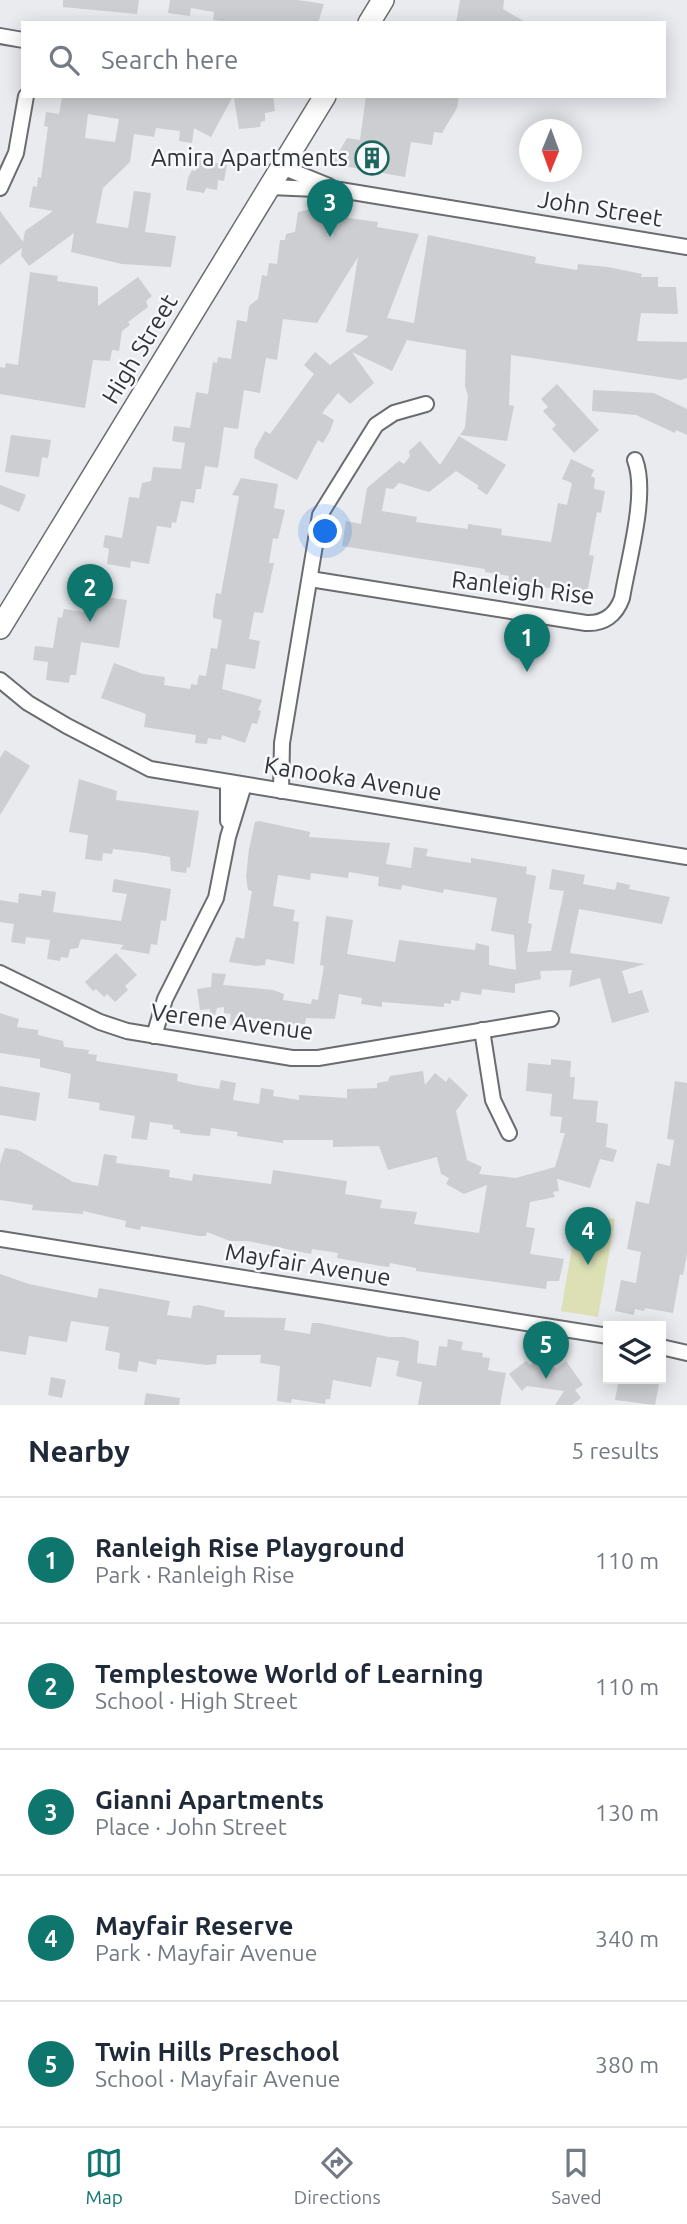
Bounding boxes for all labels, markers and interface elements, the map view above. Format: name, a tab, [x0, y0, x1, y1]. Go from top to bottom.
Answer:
search box	[21, 21, 666, 98]
icon: search	[45, 41, 83, 79]
text: Search here	[101, 45, 238, 74]
north arrow	[519, 119, 582, 182]
building icon: Amira Apartments	[353, 139, 391, 177]
place label: Amira Apartments	[151, 144, 348, 171]
pin: 3	[307, 179, 353, 237]
street label: John Street	[536, 185, 665, 232]
street label: High Street	[96, 289, 183, 408]
your location	[308, 514, 342, 548]
pin: 2	[67, 564, 113, 622]
street label: Ranleigh Rise	[450, 565, 596, 610]
pin: 1	[504, 614, 550, 672]
street label: Kanooka Avenue	[262, 751, 444, 806]
street label: Verene Avenue	[149, 998, 315, 1045]
pin: 4	[565, 1207, 611, 1265]
street label: Mayfair Avenue	[223, 1238, 393, 1291]
pin: 5	[523, 1321, 569, 1379]
map controls	[603, 1321, 666, 1384]
button: layers	[603, 1321, 666, 1384]
text: Nearby	[28, 1434, 130, 1468]
text: 5 results	[571, 1438, 659, 1463]
text: Ranleigh Rise Playground	[95, 1533, 405, 1562]
text: 1	[45, 1548, 57, 1573]
text: 110 m	[595, 1548, 659, 1573]
text: Park · Ranleigh Rise	[95, 1562, 295, 1587]
text: Templestowe World of Learning	[95, 1659, 484, 1688]
text: 2	[45, 1674, 57, 1699]
text: 110 m	[595, 1674, 659, 1699]
text: School · High Street	[95, 1688, 297, 1713]
text: Gianni Apartments	[95, 1785, 324, 1814]
text: 3	[45, 1800, 57, 1825]
text: 130 m	[595, 1800, 659, 1825]
text: Place · John Street	[95, 1814, 287, 1839]
text: Mayfair Reserve	[95, 1911, 293, 1940]
text: 4	[45, 1926, 57, 1951]
text: 340 m	[595, 1926, 659, 1951]
text: Park · Mayfair Avenue	[95, 1940, 317, 1965]
text: Twin Hills Preschool	[95, 2037, 339, 2066]
text: 5	[45, 2052, 57, 2077]
text: 380 m	[595, 2052, 659, 2077]
text: School · Mayfair Avenue	[95, 2066, 341, 2091]
tab: Map	[85, 2144, 123, 2208]
tab: Directions	[294, 2144, 381, 2208]
tab: Saved	[551, 2144, 602, 2208]

